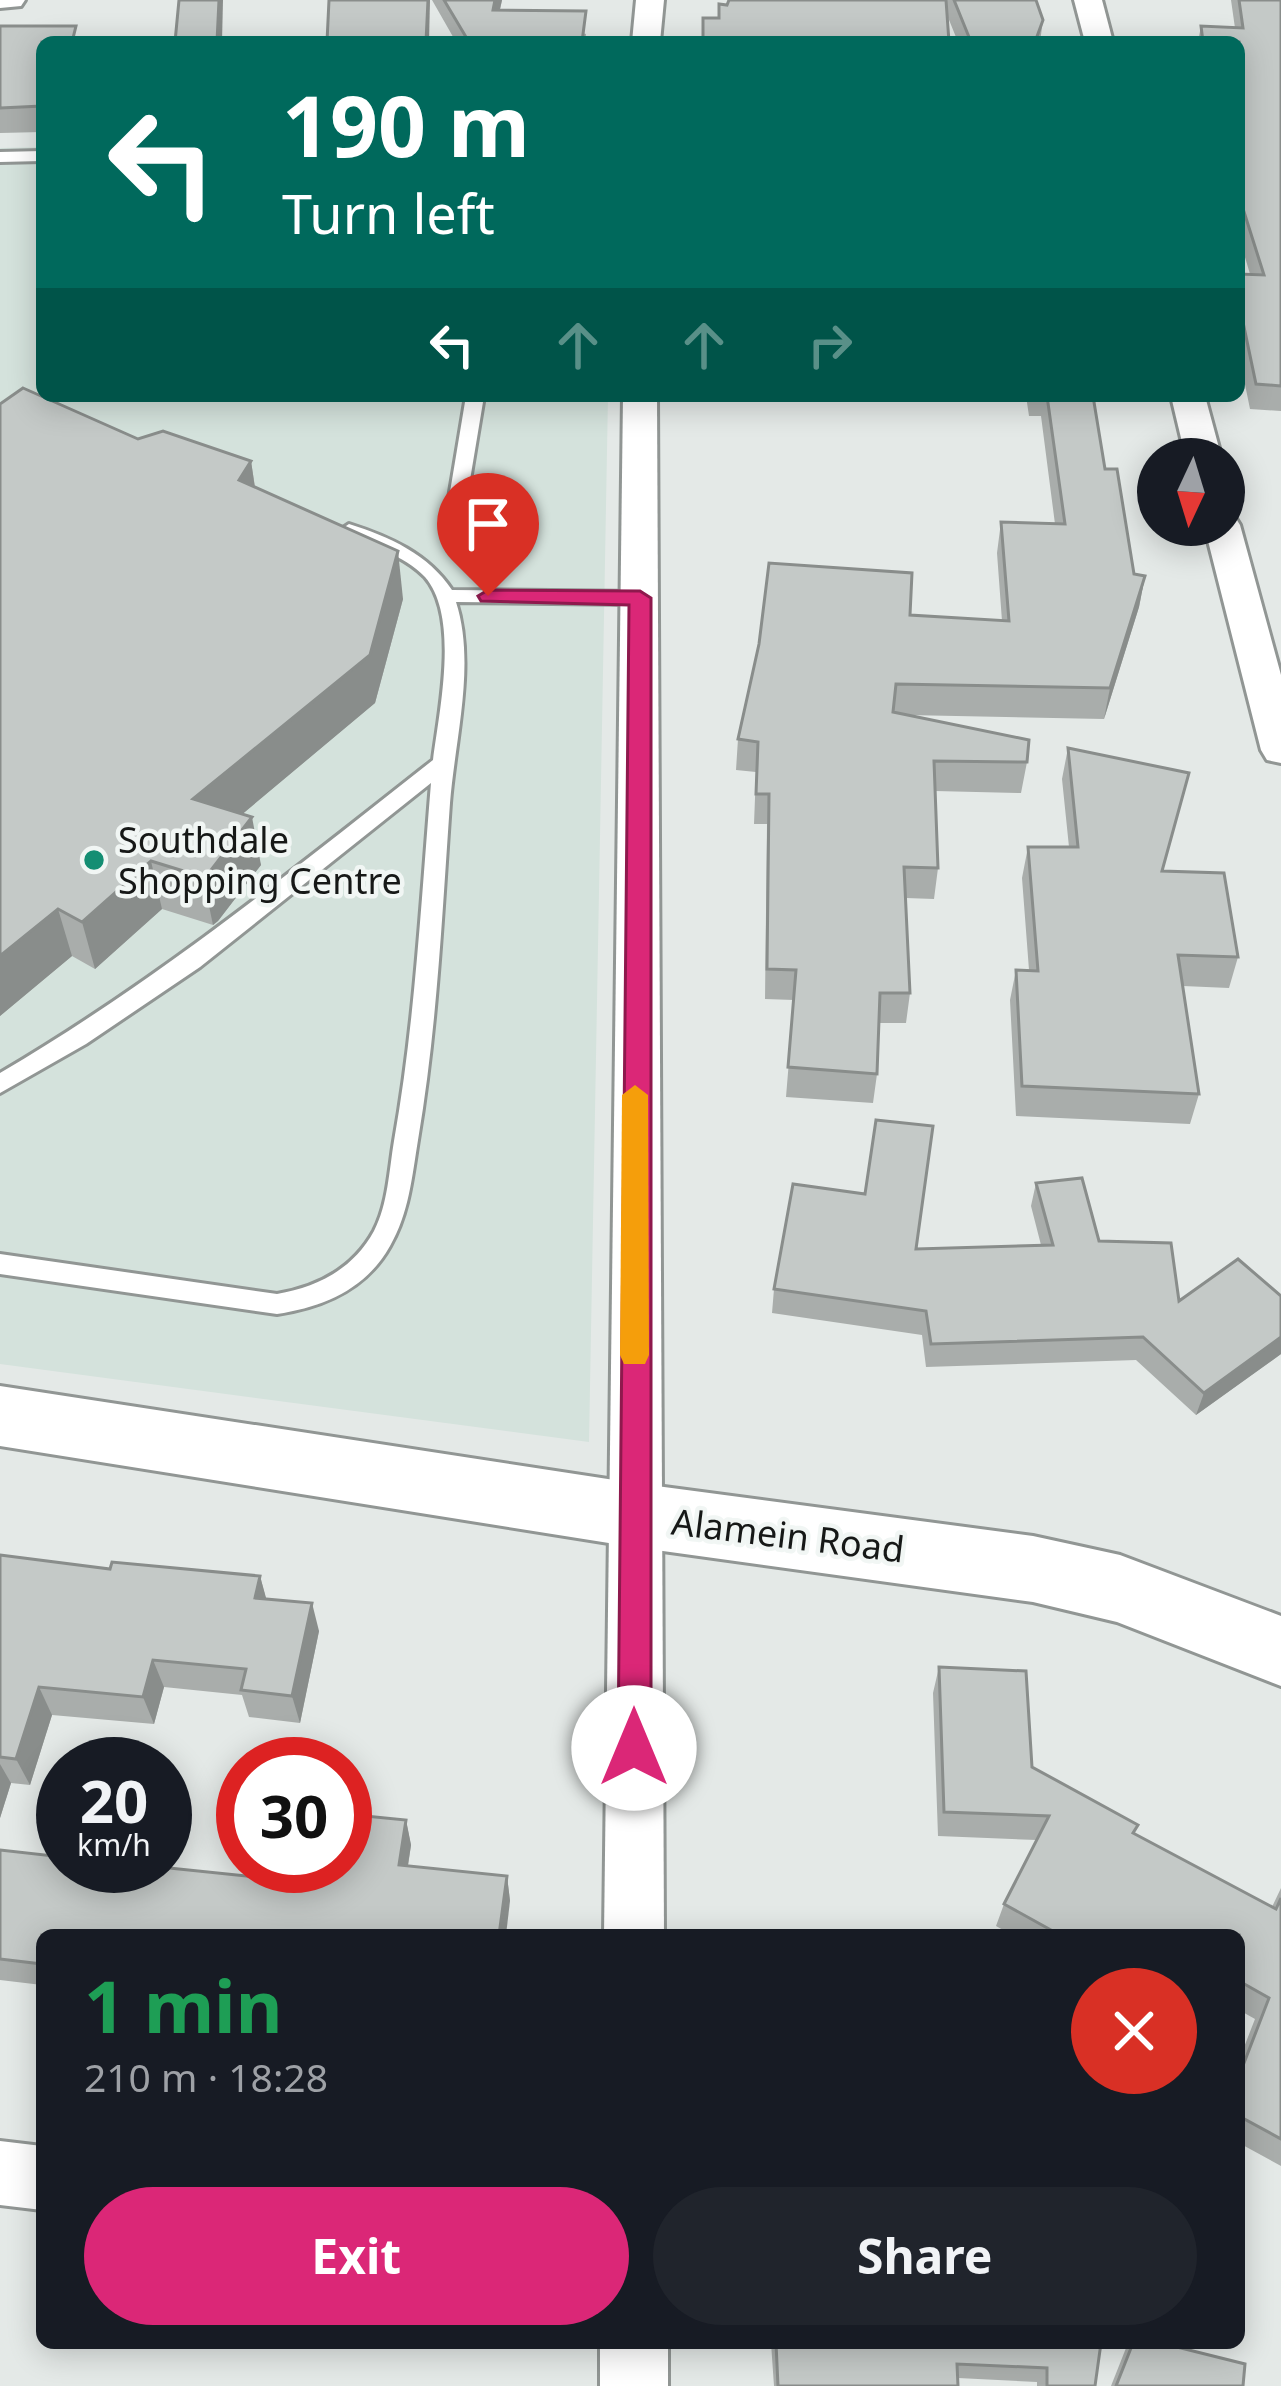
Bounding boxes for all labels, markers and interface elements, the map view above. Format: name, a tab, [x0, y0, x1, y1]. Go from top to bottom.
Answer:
text: 190 m	[282, 67, 530, 182]
icon: left	[84, 84, 240, 240]
text: Turn left	[282, 176, 495, 250]
icon: left	[419, 312, 485, 378]
icon: ahead	[545, 312, 611, 378]
icon: ahead	[671, 312, 737, 378]
icon: right	[797, 312, 863, 378]
north arrow	[1137, 438, 1245, 546]
map controls	[1137, 438, 1245, 546]
pin	[437, 473, 539, 596]
icon: arrive	[455, 491, 521, 557]
place label: Southdale Shopping Centre	[118, 815, 402, 905]
marker: Southdale Shopping Centre	[81, 847, 107, 873]
street label: Alamein Road	[669, 1496, 907, 1574]
position arrow	[571, 1685, 697, 1811]
speed limit sign: 30	[216, 1737, 372, 1893]
text: 20	[80, 1759, 148, 1841]
text: km/h	[77, 1824, 151, 1865]
text: 1 min	[84, 1956, 282, 2054]
button: close	[1071, 1968, 1197, 2094]
text: 210 m · 18:28	[84, 2050, 328, 2103]
button: Exit	[84, 2187, 629, 2325]
button: Share	[653, 2187, 1197, 2325]

